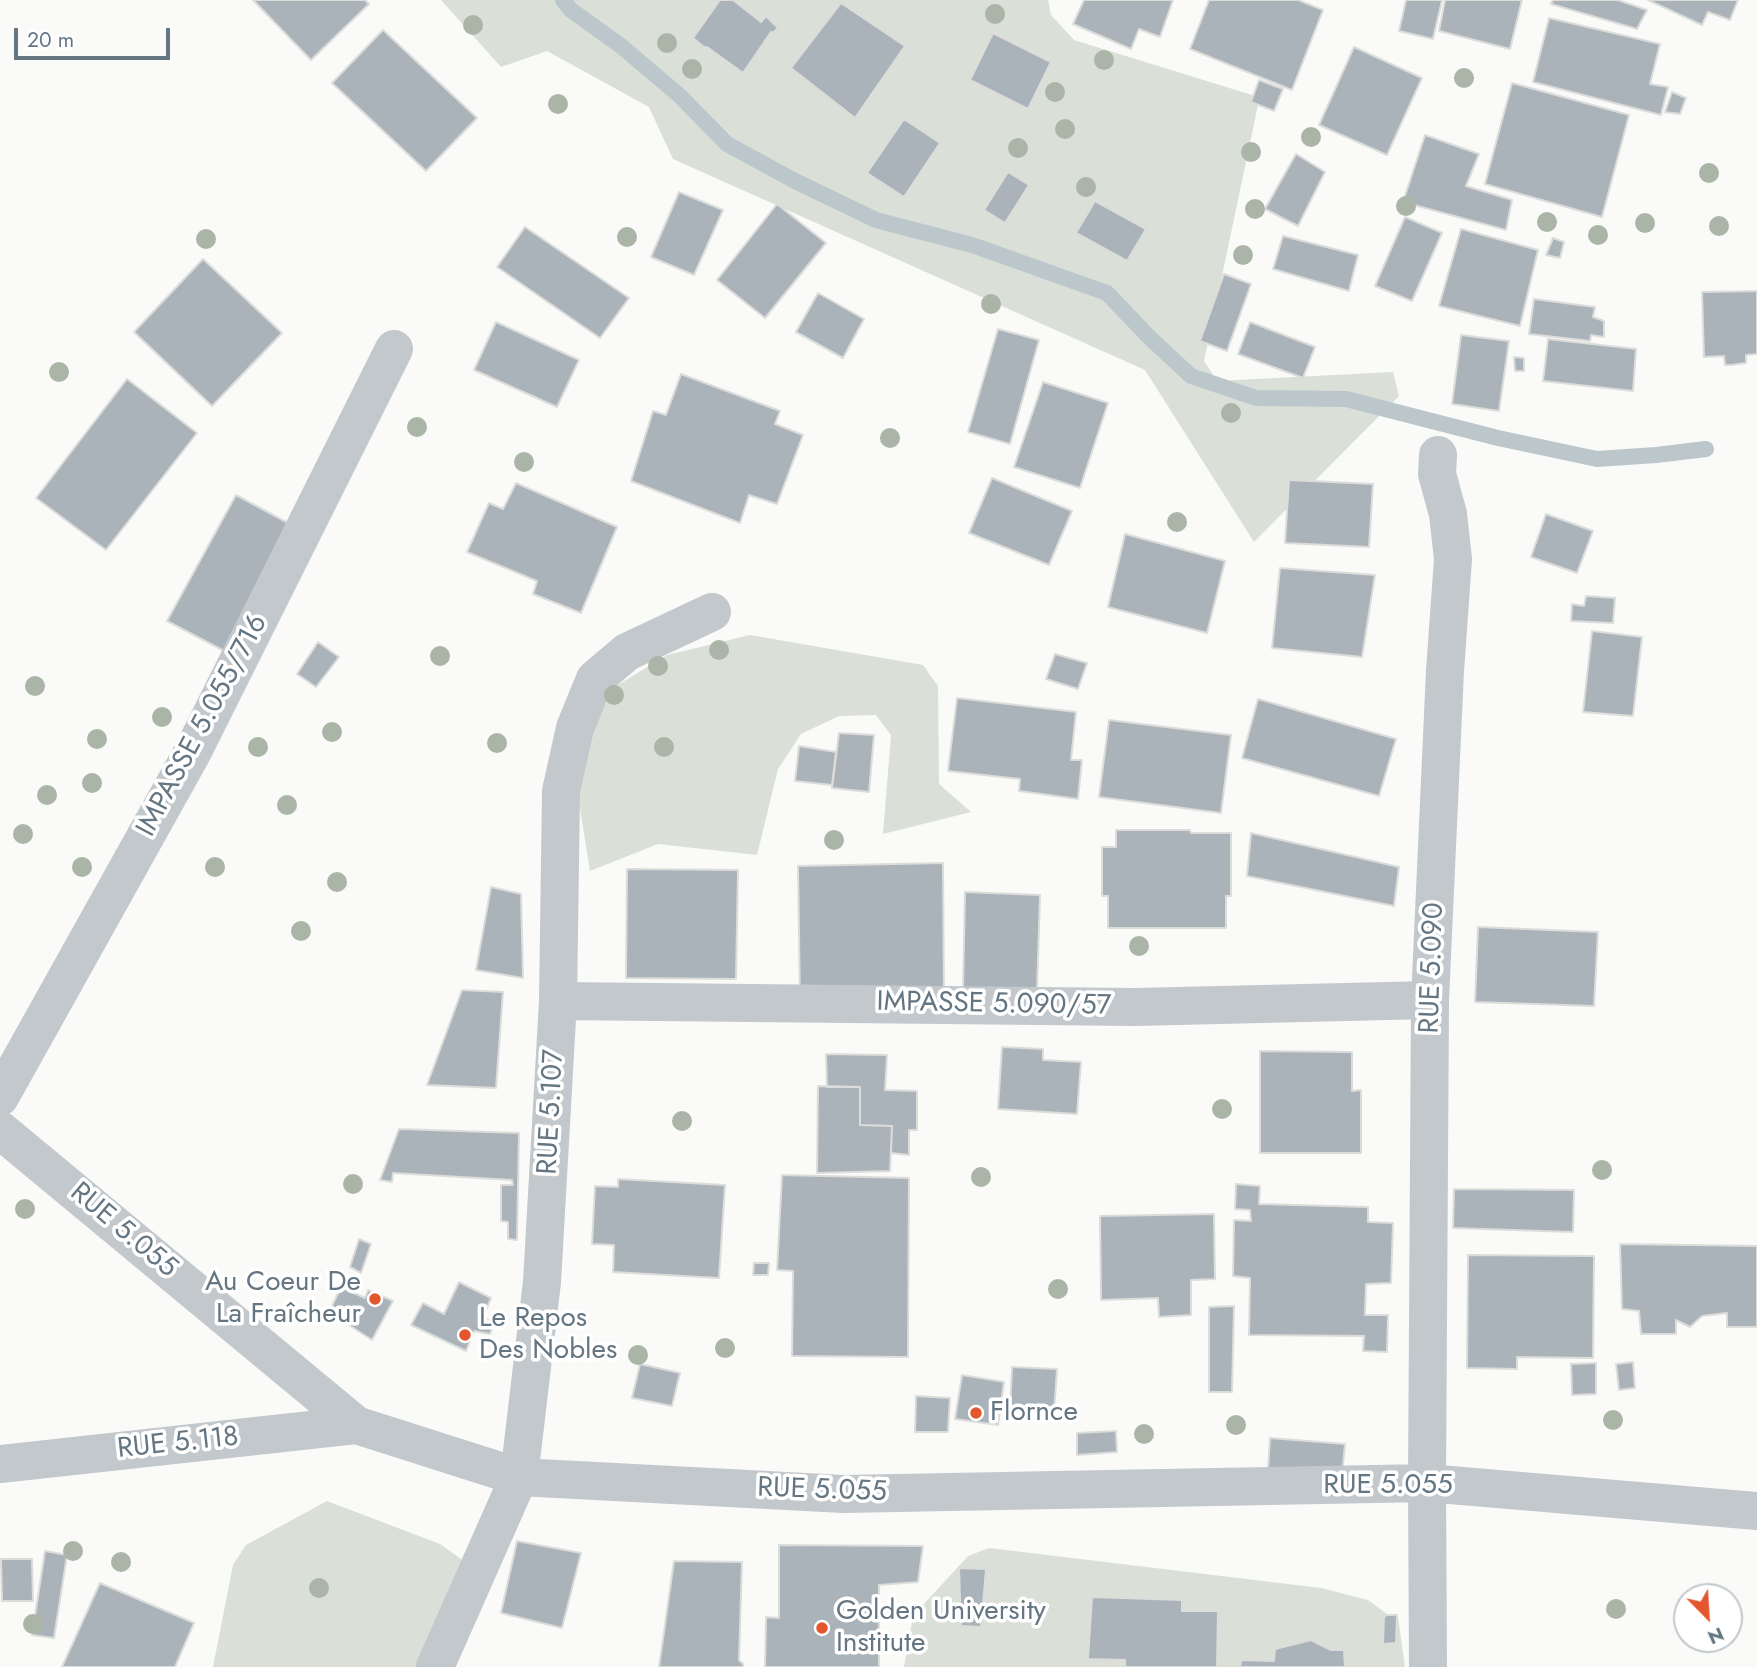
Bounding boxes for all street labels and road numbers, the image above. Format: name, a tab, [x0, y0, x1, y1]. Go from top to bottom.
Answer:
street label: IMPASSE 5.055/716	[130, 609, 276, 843]
street label: RUE 5.090	[1414, 902, 1452, 1034]
street label: IMPASSE 5.090/57	[876, 986, 1112, 1024]
street label: RUE 5.107	[532, 1049, 572, 1175]
street label: RUE 5.055	[63, 1176, 183, 1286]
street label: RUE 5.118	[116, 1421, 240, 1467]
street label: RUE 5.055	[1323, 1469, 1453, 1503]
street label: RUE 5.055	[757, 1472, 887, 1510]

